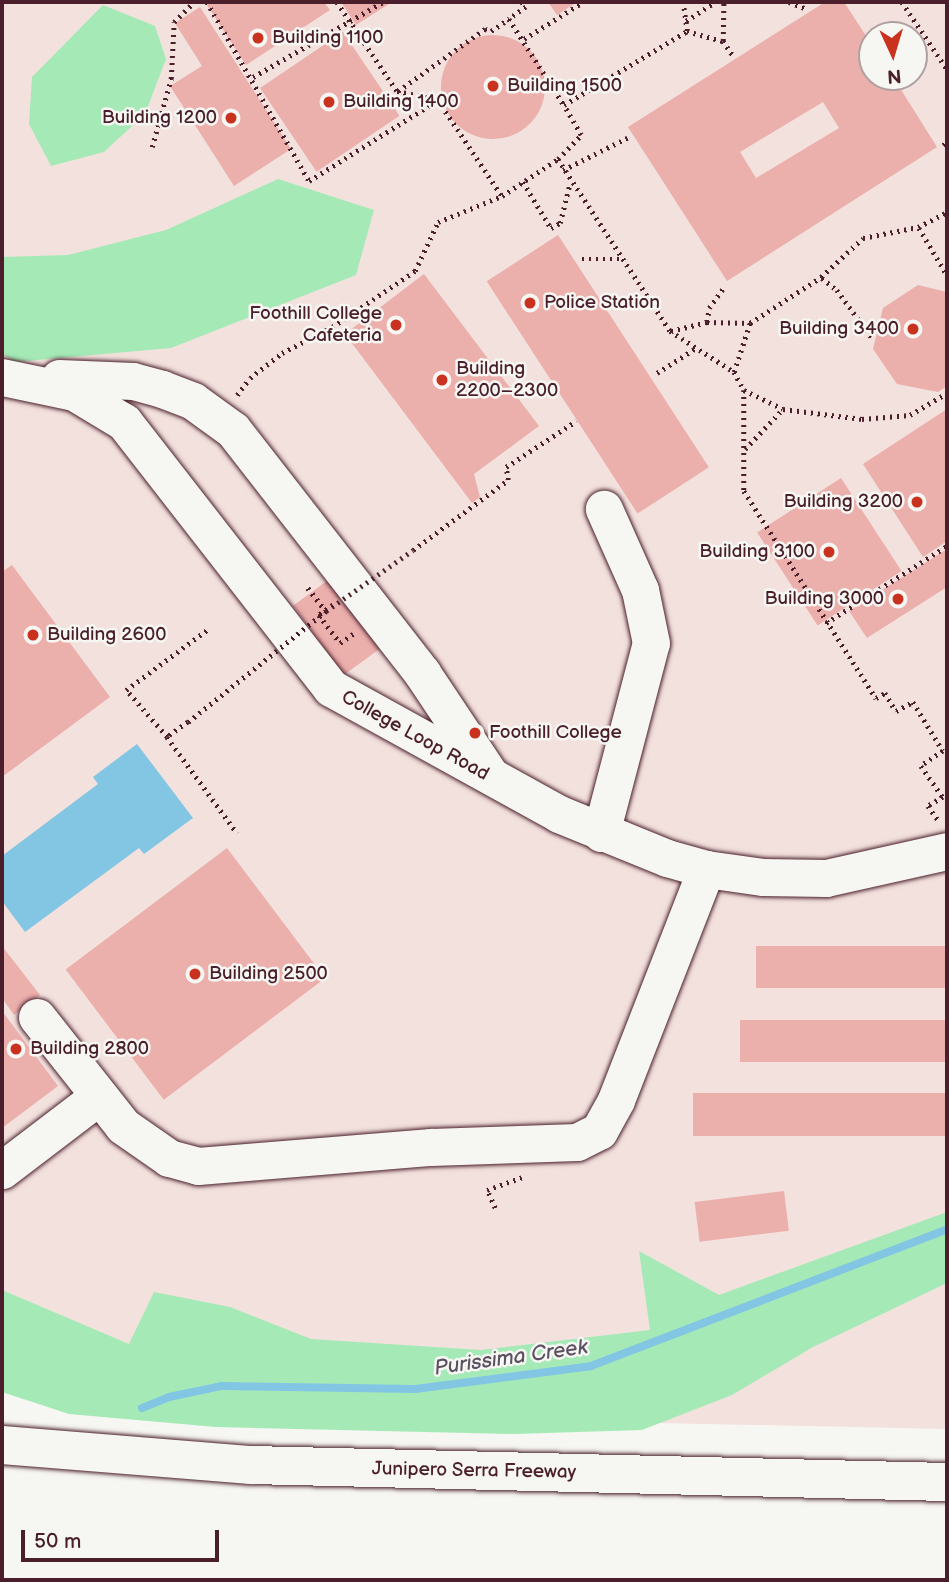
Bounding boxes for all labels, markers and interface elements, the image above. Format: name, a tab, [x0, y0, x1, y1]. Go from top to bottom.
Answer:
north arrow	[858, 21, 928, 91]
place label: Building 1100	[272, 27, 383, 49]
marker: Building 1100	[250, 30, 266, 46]
text: N	[886, 63, 902, 87]
place label: Building 1500	[507, 75, 622, 97]
marker: Building 1500	[485, 78, 501, 94]
place label: Building 1400	[343, 91, 459, 113]
marker: Building 1400	[321, 94, 337, 110]
place label: Building 1200	[102, 107, 217, 129]
marker: Building 1200	[223, 110, 239, 126]
place label: Police Station	[544, 292, 660, 314]
marker: Police Station	[522, 295, 538, 311]
place label: Foothill College Cafeteria	[249, 303, 382, 347]
marker: Foothill College Cafeteria	[388, 317, 404, 333]
place label: Building 3400	[779, 318, 899, 340]
marker: Building 3400	[905, 321, 921, 337]
place label: Building 2200–2300	[456, 358, 558, 402]
marker: Building 2200–2300	[434, 372, 450, 388]
place label: Building 3200	[783, 491, 903, 513]
marker: Building 3200	[909, 494, 925, 510]
place label: Building 3100	[699, 541, 815, 563]
marker: Building 3100	[821, 544, 837, 560]
place label: Building 3000	[765, 588, 884, 610]
marker: Building 3000	[890, 591, 906, 607]
place label: Building 2600	[47, 624, 166, 646]
marker: Building 2600	[25, 627, 41, 643]
street label: College Loop Road	[337, 686, 493, 786]
place label: Foothill College	[489, 722, 622, 744]
marker: Foothill College	[467, 725, 483, 741]
place label: Building 2500	[209, 963, 328, 985]
marker: Building 2500	[187, 966, 203, 982]
place label: Building 2800	[30, 1038, 149, 1060]
marker: Building 2800	[8, 1041, 24, 1057]
water label: Purissima Creek	[433, 1335, 589, 1381]
street label: Junipero Serra Freeway	[372, 1458, 576, 1484]
scale bar	[24, 1516, 222, 1560]
text: 50 m	[34, 1529, 81, 1554]

